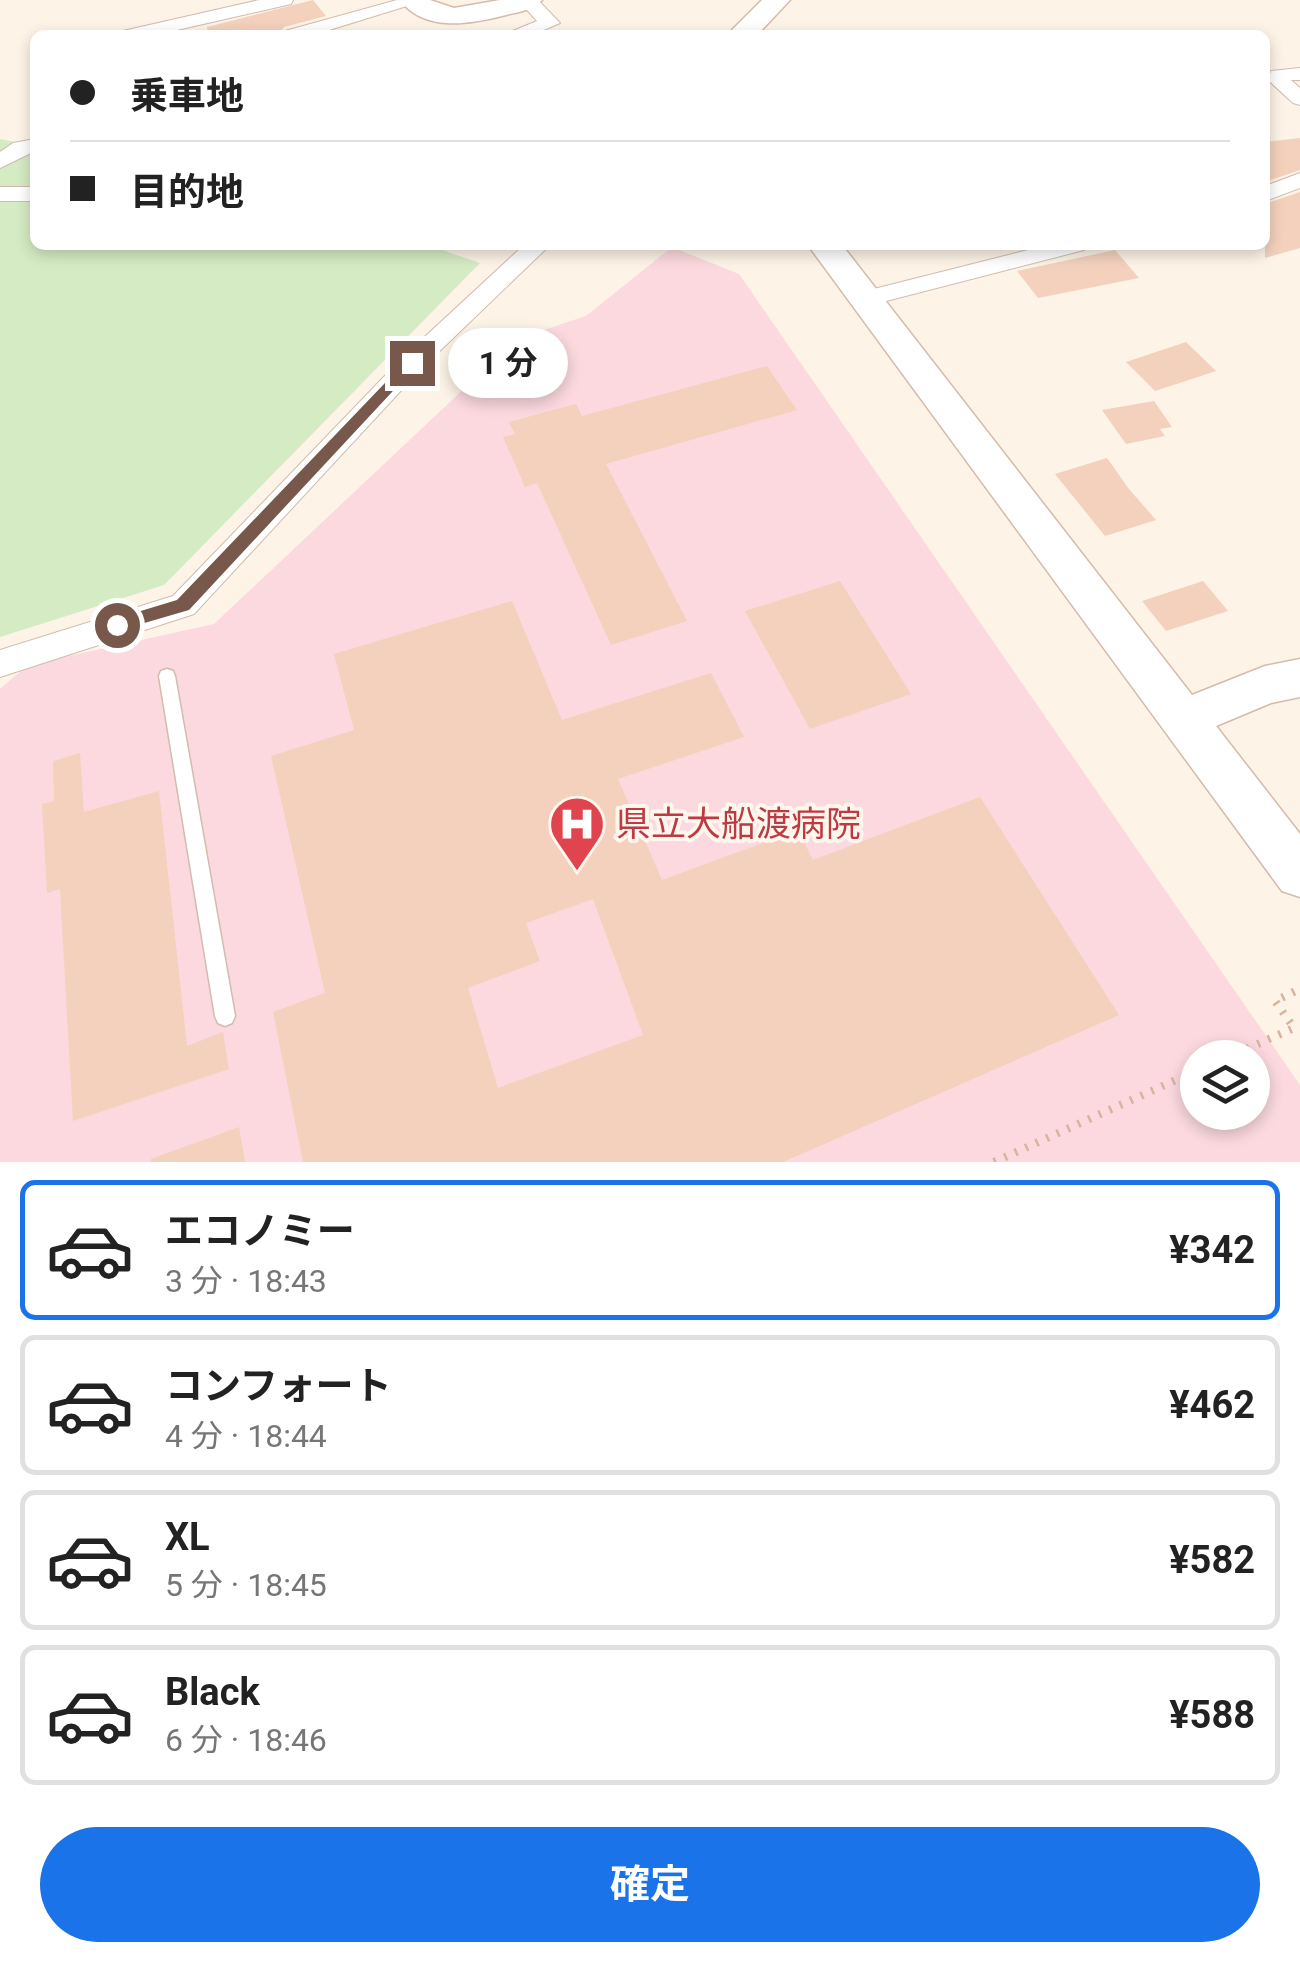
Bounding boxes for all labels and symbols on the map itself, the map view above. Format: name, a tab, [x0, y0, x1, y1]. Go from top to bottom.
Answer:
callout: 1 分	[447, 328, 567, 398]
route end	[390, 341, 435, 386]
route start	[95, 603, 140, 648]
hospital icon: 県立大船渡病院	[547, 794, 607, 873]
place label: 県立大船渡病院	[616, 804, 861, 845]

